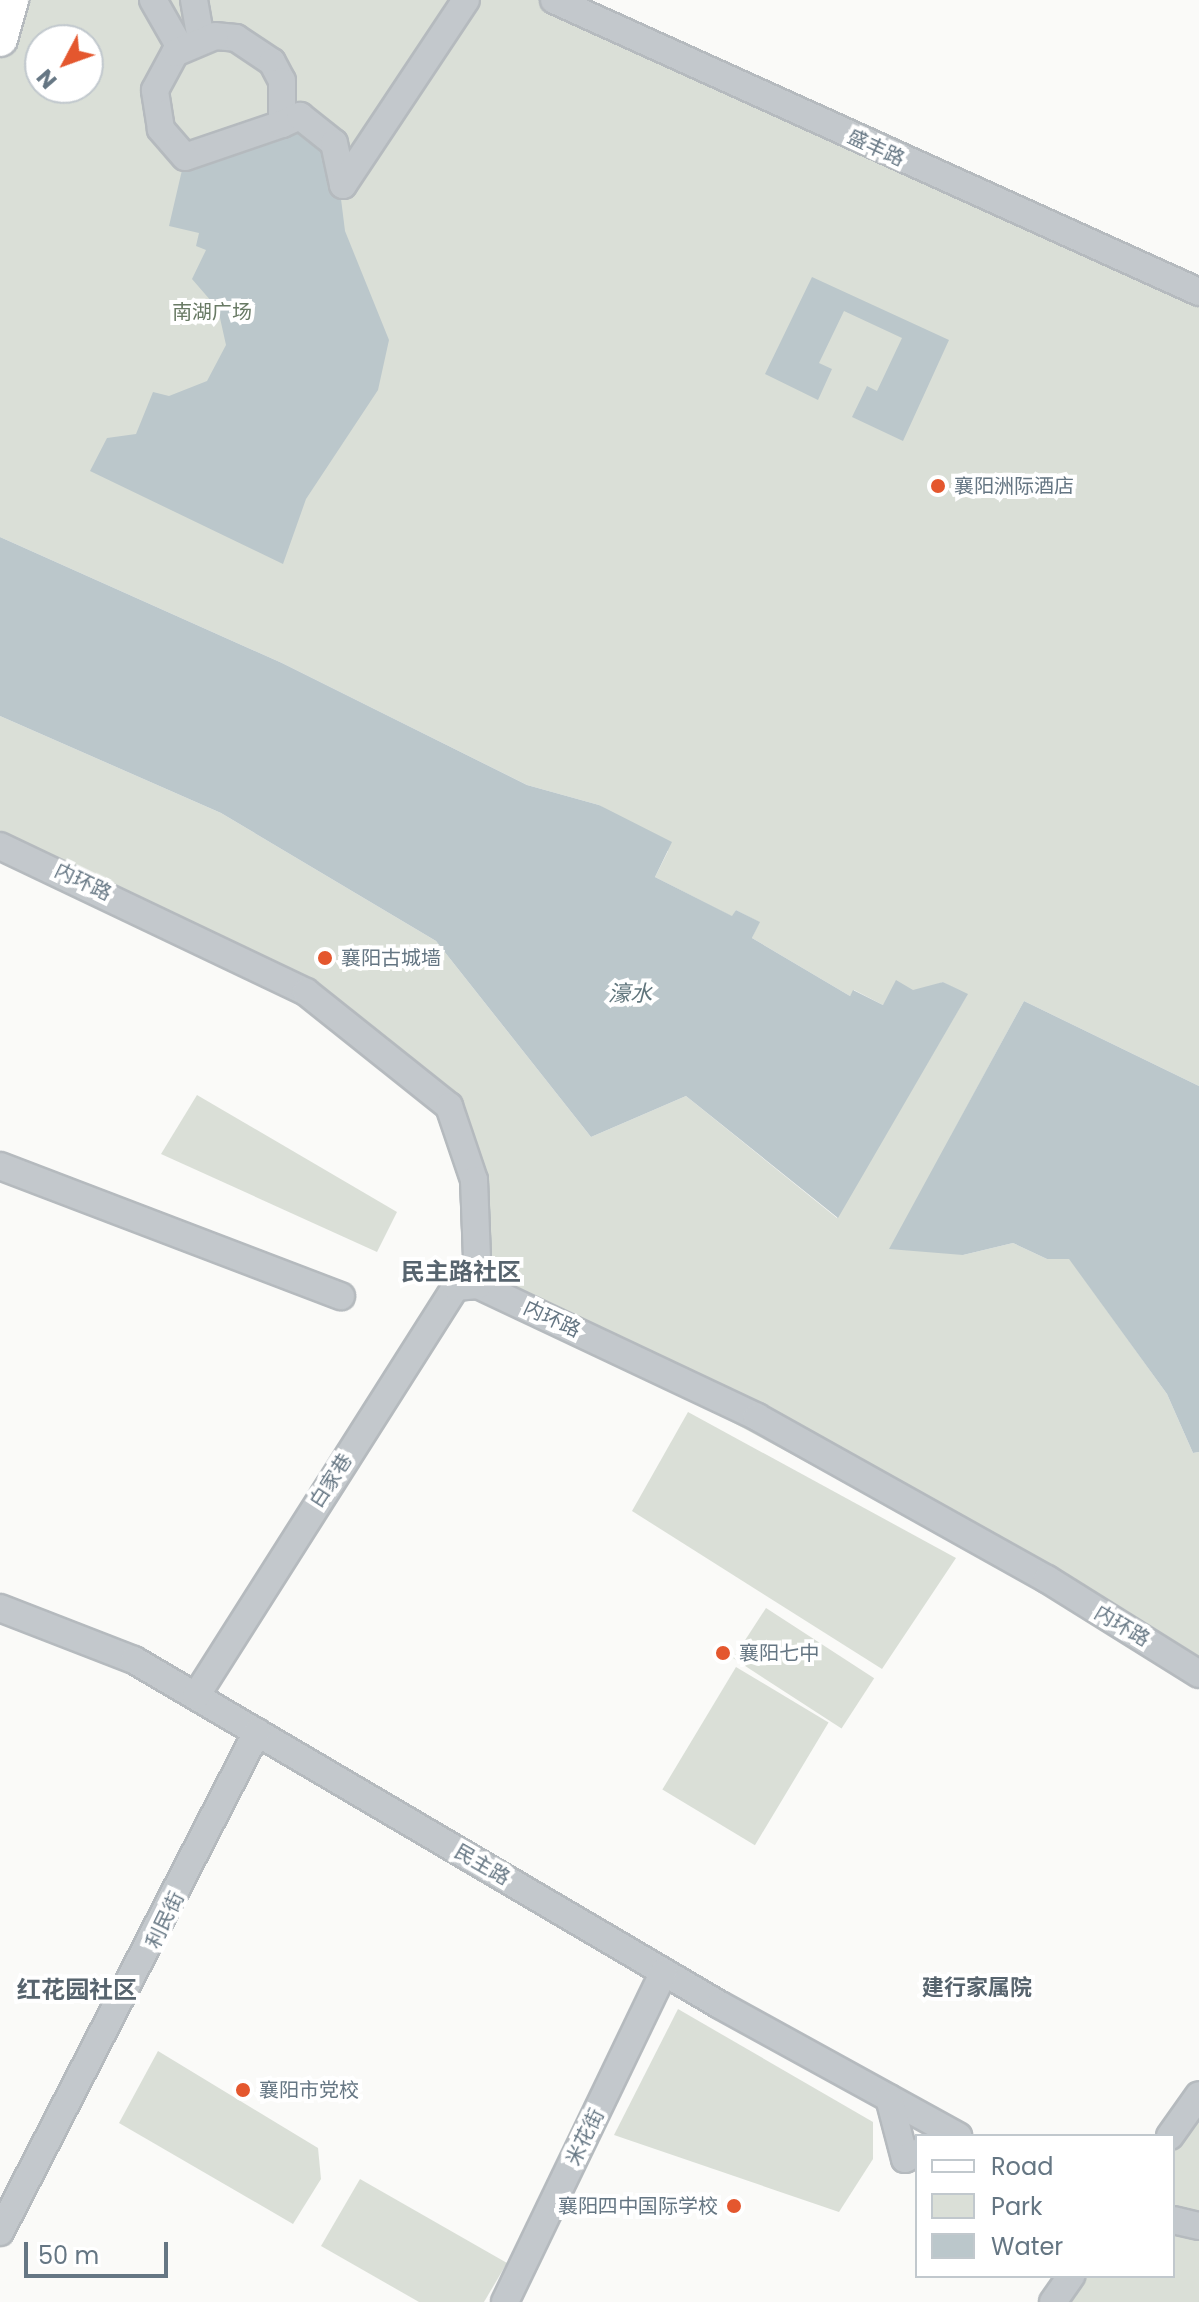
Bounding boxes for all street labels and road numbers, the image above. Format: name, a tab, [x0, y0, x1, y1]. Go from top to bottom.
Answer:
street label: 盛丰路	[844, 124, 908, 172]
street label: 内环路	[51, 858, 115, 906]
street label: 内环路	[520, 1295, 584, 1343]
street label: 白家巷	[305, 1449, 357, 1513]
street label: 内环路	[1090, 1600, 1154, 1652]
street label: 民主路	[450, 1840, 514, 1890]
street label: 利民街	[141, 1888, 189, 1952]
street label: 米花街	[561, 2105, 609, 2169]

